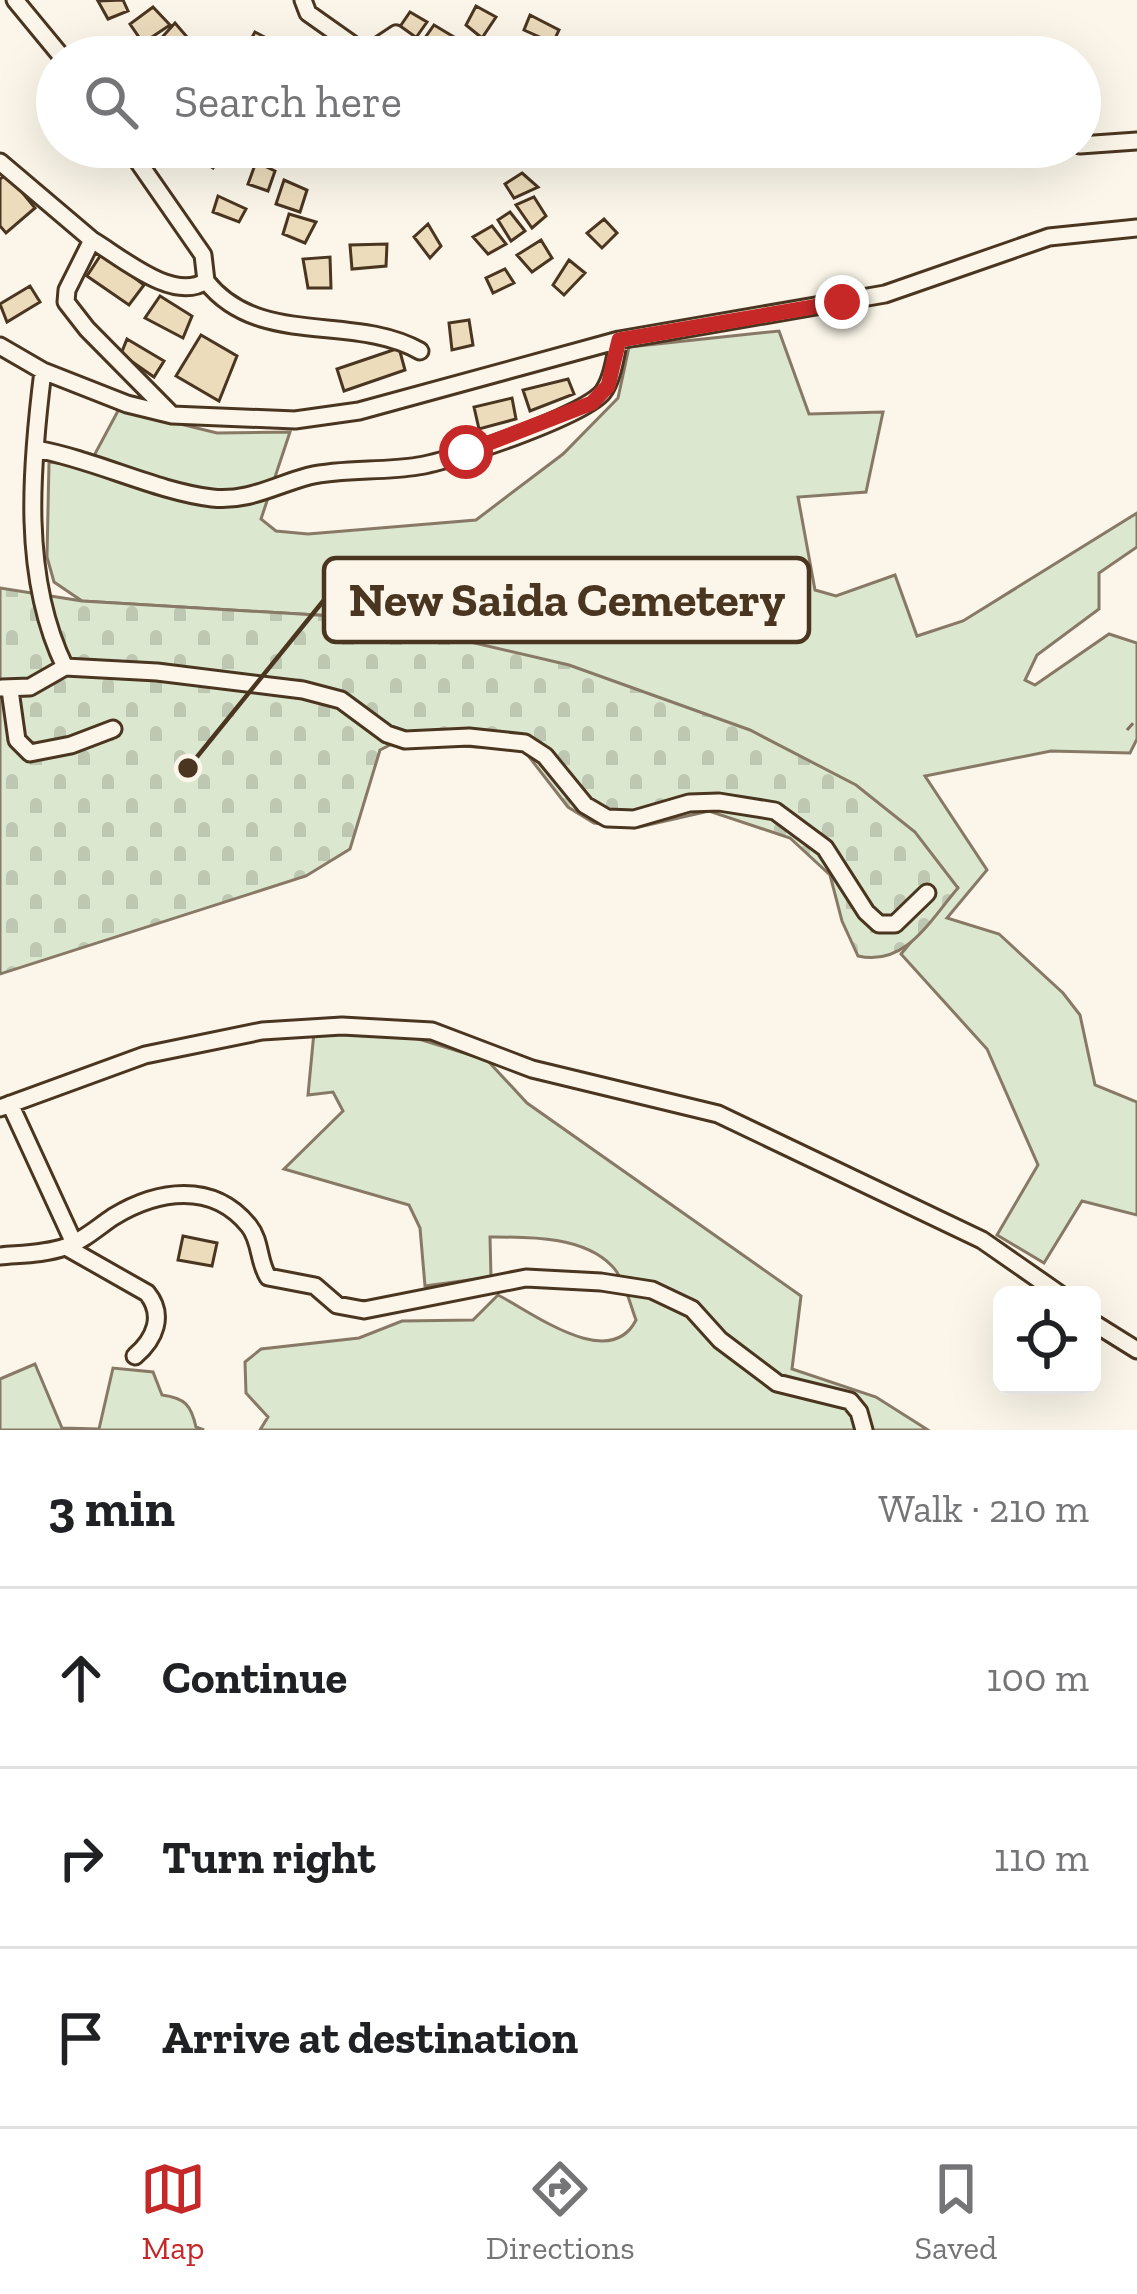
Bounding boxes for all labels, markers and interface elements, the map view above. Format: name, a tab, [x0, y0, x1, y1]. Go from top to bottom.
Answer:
search box	[36, 36, 1101, 168]
icon: search	[78, 69, 144, 135]
text: Search here	[174, 75, 402, 129]
route end	[815, 275, 869, 329]
route start	[439, 425, 493, 479]
callout: New Saida Cemetery	[324, 558, 809, 642]
text: New Saida Cemetery	[349, 571, 786, 628]
map controls	[993, 1286, 1101, 1394]
button: locate	[993, 1286, 1101, 1394]
text: 3 min	[48, 1478, 175, 1539]
text: Walk · 210 m	[878, 1485, 1089, 1532]
icon: ahead	[48, 1645, 114, 1711]
text: Continue	[162, 1651, 347, 1705]
text: 100 m	[987, 1654, 1089, 1701]
icon: right	[48, 1825, 114, 1891]
text: Turn right	[162, 1831, 375, 1885]
text: 110 m	[994, 1834, 1089, 1881]
icon: arrive	[48, 2005, 114, 2071]
text: Arrive at destination	[162, 2011, 578, 2065]
tab: Map	[140, 2156, 206, 2267]
tab: Directions	[486, 2156, 635, 2267]
tab: Saved	[914, 2156, 997, 2267]

